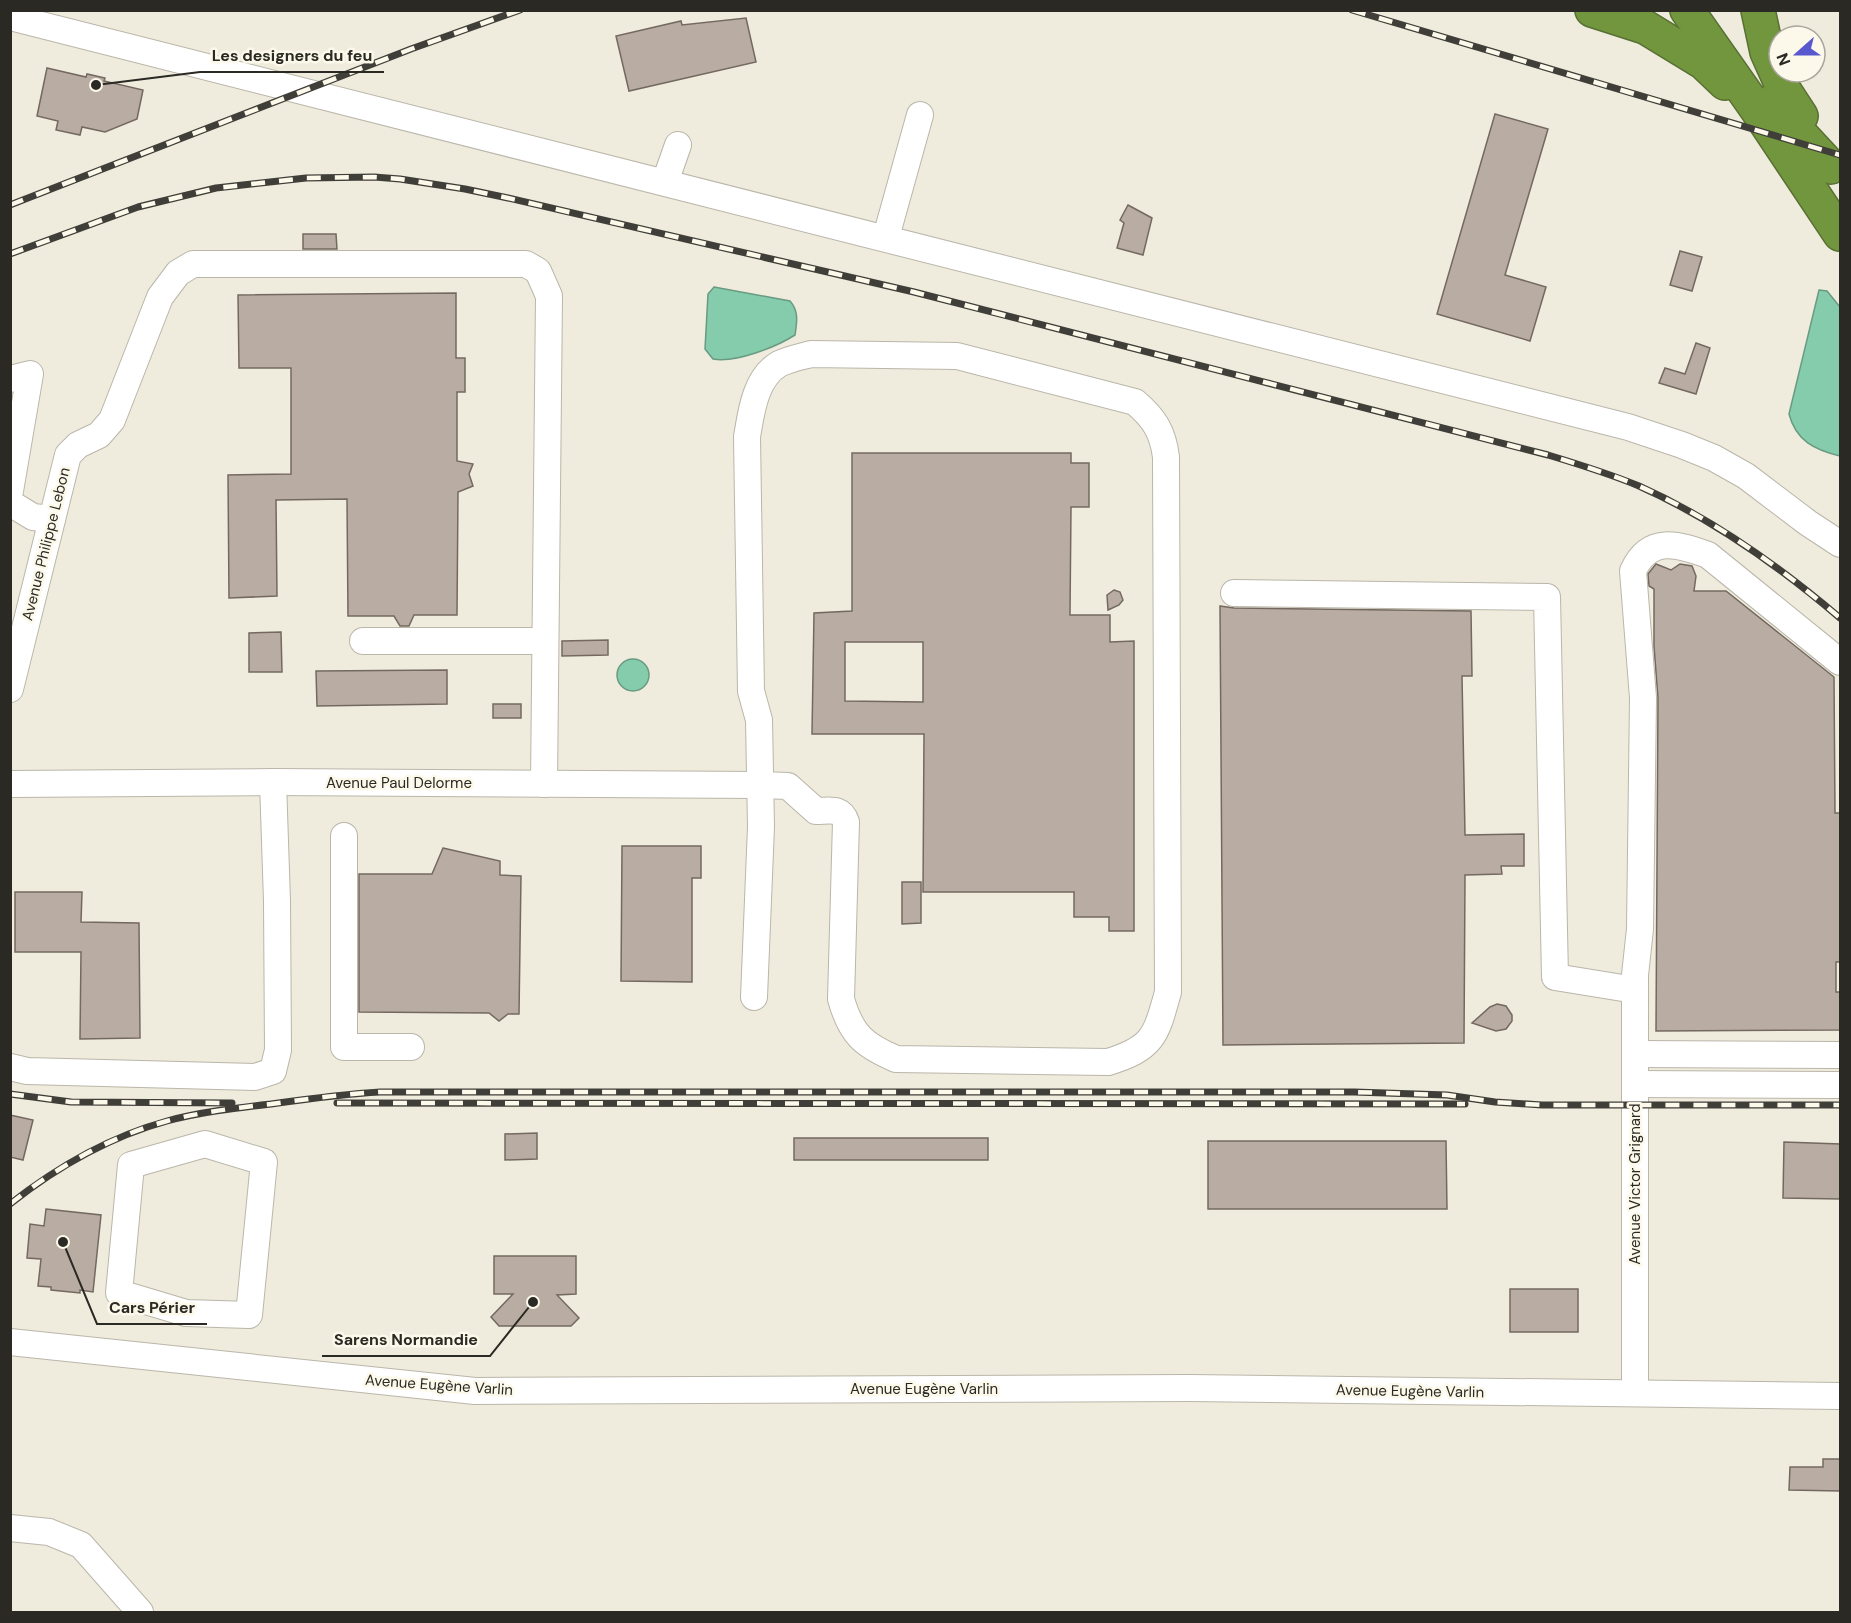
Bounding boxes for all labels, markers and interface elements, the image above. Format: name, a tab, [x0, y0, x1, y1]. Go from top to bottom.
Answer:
north arrow	[1767, 24, 1827, 84]
callout: Les designers du feu	[200, 38, 384, 72]
text: Les designers du feu	[212, 45, 372, 66]
text: N	[1772, 50, 1795, 68]
street label: Avenue Philippe Lebon	[17, 465, 75, 623]
street label: Avenue Paul Delorme	[326, 773, 472, 793]
street label: Avenue Victor Grignard	[1625, 1103, 1645, 1265]
callout: Cars Périer	[97, 1290, 207, 1324]
text: Cars Périer	[109, 1297, 196, 1318]
callout: Sarens Normandie	[322, 1322, 490, 1356]
text: Sarens Normandie	[334, 1329, 478, 1350]
street label: Avenue Eugène Varlin	[364, 1370, 514, 1400]
street label: Avenue Eugène Varlin	[850, 1379, 998, 1399]
street label: Avenue Eugène Varlin	[1336, 1380, 1484, 1402]

